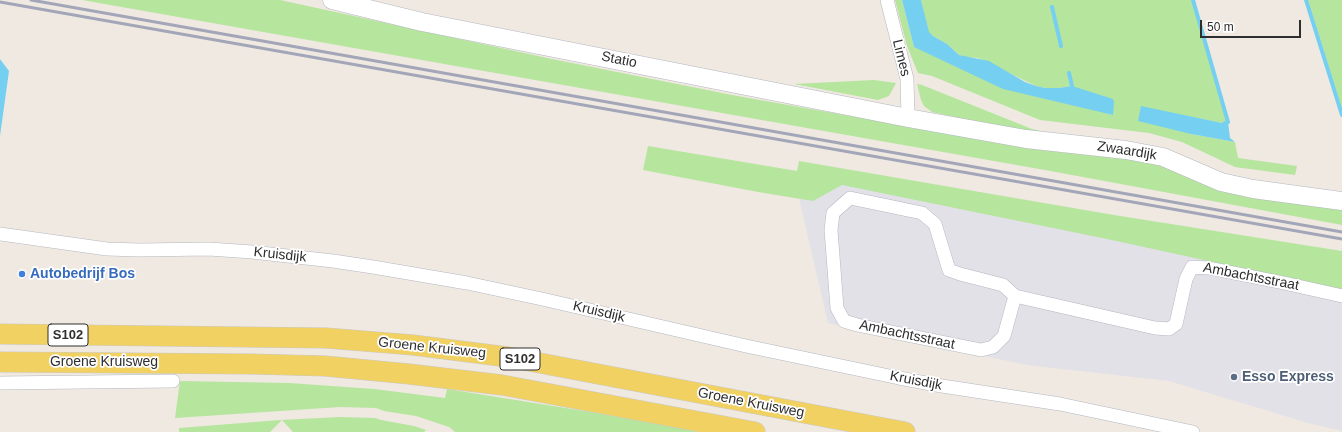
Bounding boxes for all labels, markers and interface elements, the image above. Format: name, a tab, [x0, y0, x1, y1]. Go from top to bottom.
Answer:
scale bar	[1202, 12, 1303, 38]
text: 50 m	[1207, 20, 1234, 34]
street label: Limes	[888, 38, 914, 78]
street label: Statio	[600, 48, 638, 72]
street label: Zwaardijk	[1096, 138, 1158, 164]
street label: Kruisdijk	[253, 244, 307, 266]
street label: Ambachtsstraat	[1202, 259, 1300, 295]
place label: Autobedrijf Bos	[30, 266, 135, 282]
marker: Autobedrijf Bos	[17, 269, 27, 279]
street label: Kruisdijk	[571, 298, 627, 326]
street label: Ambachtsstraat	[858, 317, 956, 353]
road number: S102	[48, 324, 88, 346]
street label: Groene Kruisweg	[377, 334, 487, 362]
road number: S102	[500, 348, 540, 370]
street label: Groene Kruisweg	[50, 354, 158, 370]
street label: Kruisdijk	[888, 368, 944, 394]
place label: Esso Express	[1242, 369, 1334, 385]
marker: Esso Express	[1229, 372, 1239, 382]
street label: Groene Kruisweg	[696, 384, 806, 422]

